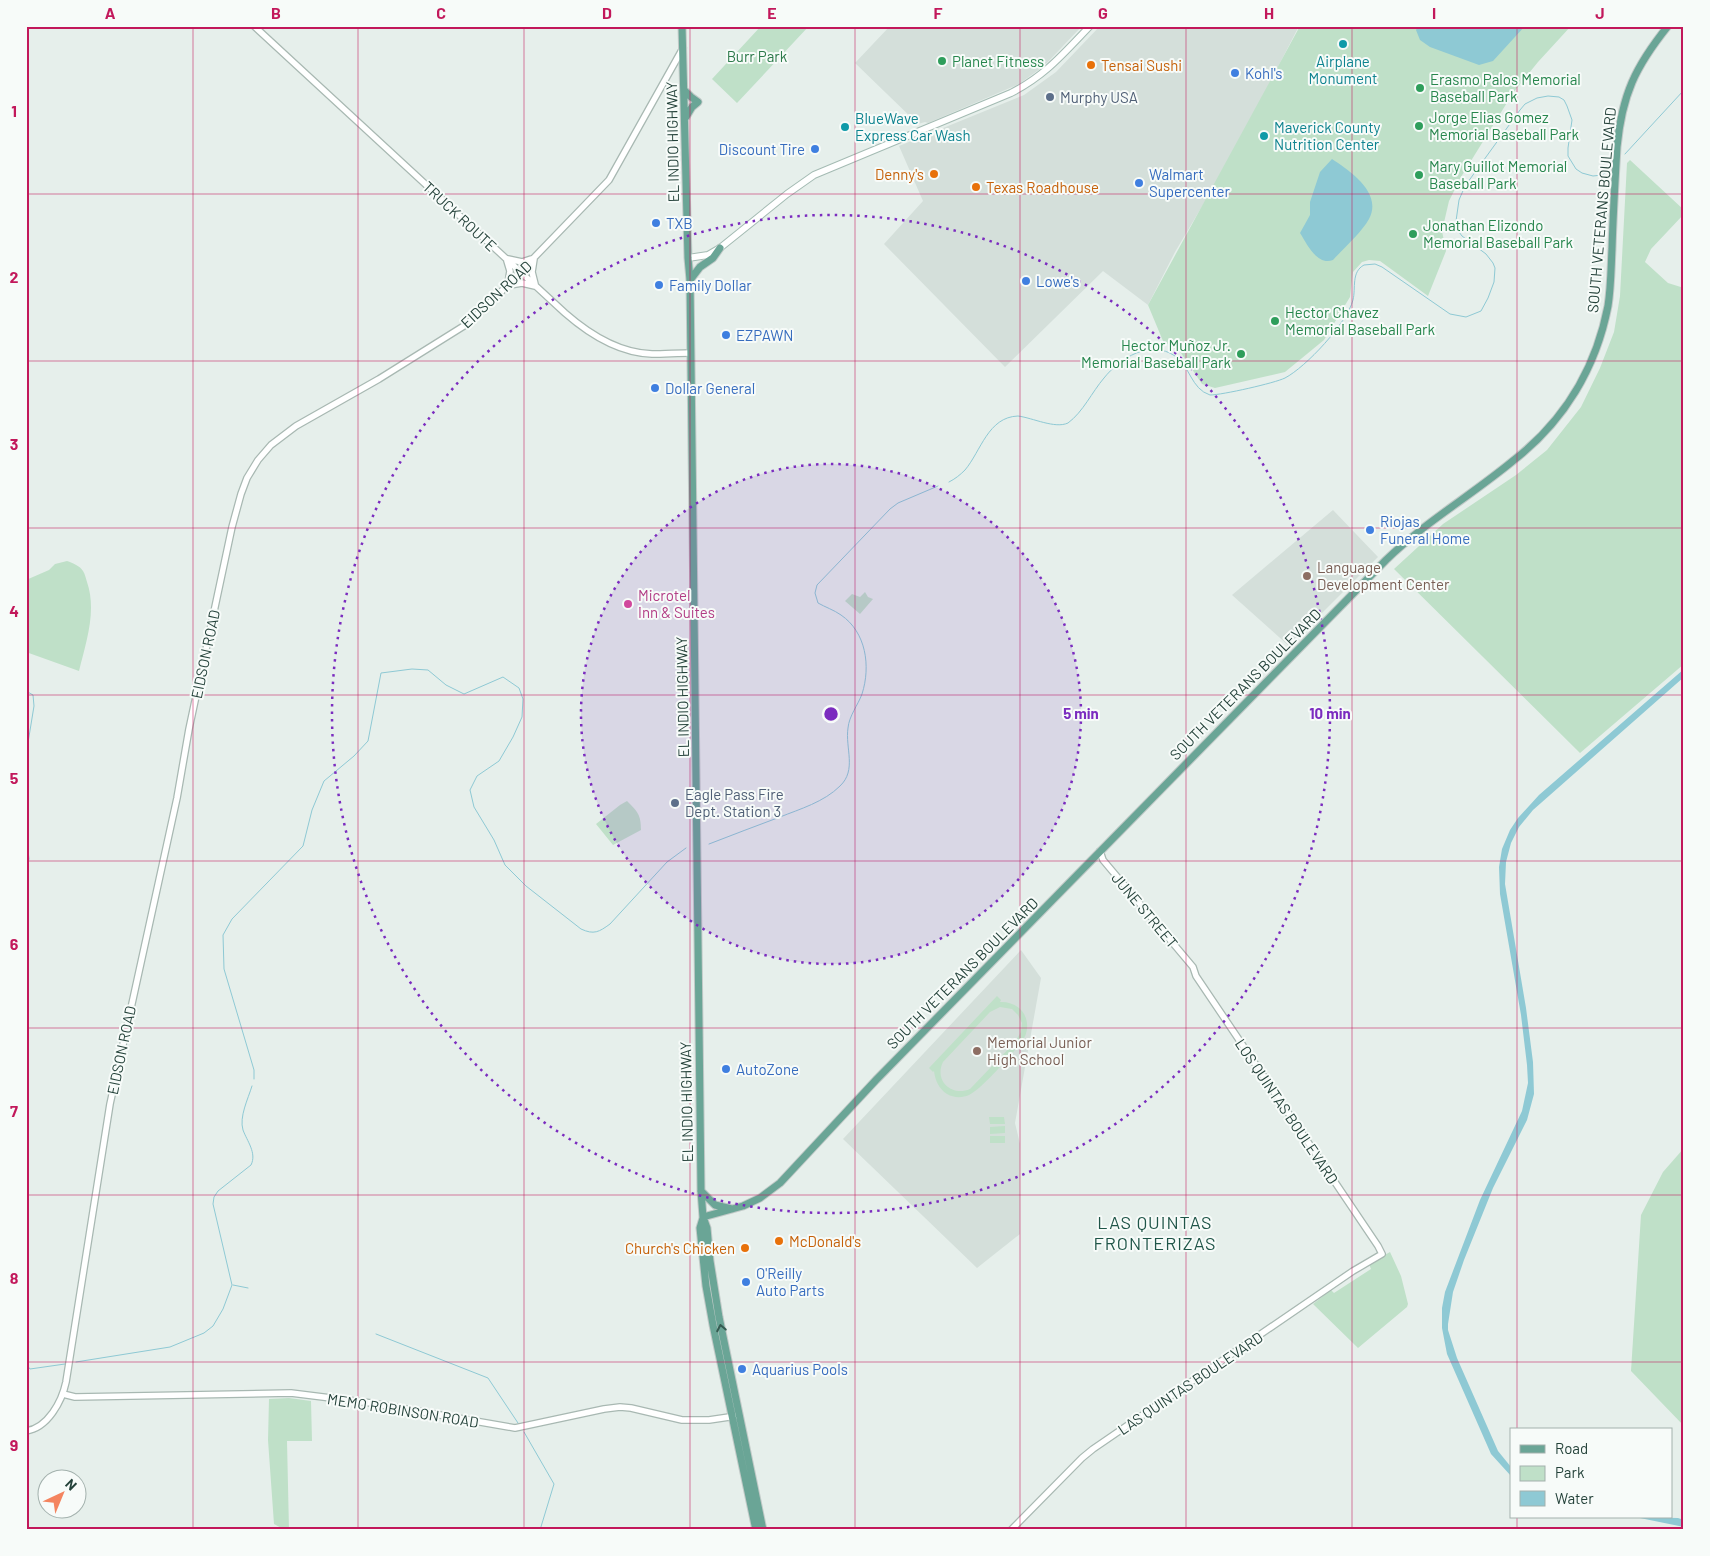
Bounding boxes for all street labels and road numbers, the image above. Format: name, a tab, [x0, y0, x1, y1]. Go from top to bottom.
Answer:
street label: EL INDIO HIGHWAY	[662, 81, 682, 203]
street label: SOUTH VETERANS BOULEVARD	[1583, 106, 1619, 314]
street label: TRUCK ROUTE	[419, 177, 501, 255]
street label: EIDSON ROAD	[457, 257, 535, 331]
street label: SOUTH VETERANS BOULEVARD	[1166, 605, 1324, 763]
street label: EIDSON ROAD	[187, 608, 223, 700]
street label: EL INDIO HIGHWAY	[672, 636, 692, 758]
street label: JUNE STREET	[1108, 869, 1182, 951]
street label: SOUTH VETERANS BOULEVARD	[883, 894, 1041, 1052]
street label: EIDSON ROAD	[103, 1004, 139, 1096]
street label: LOS QUINTAS BOULEVARD	[1232, 1035, 1342, 1187]
street label: EL INDIO HIGHWAY	[676, 1041, 696, 1163]
street label: LAS QUINTAS BOULEVARD	[1114, 1328, 1266, 1438]
street label: MEMO ROBINSON ROAD	[326, 1389, 480, 1431]

